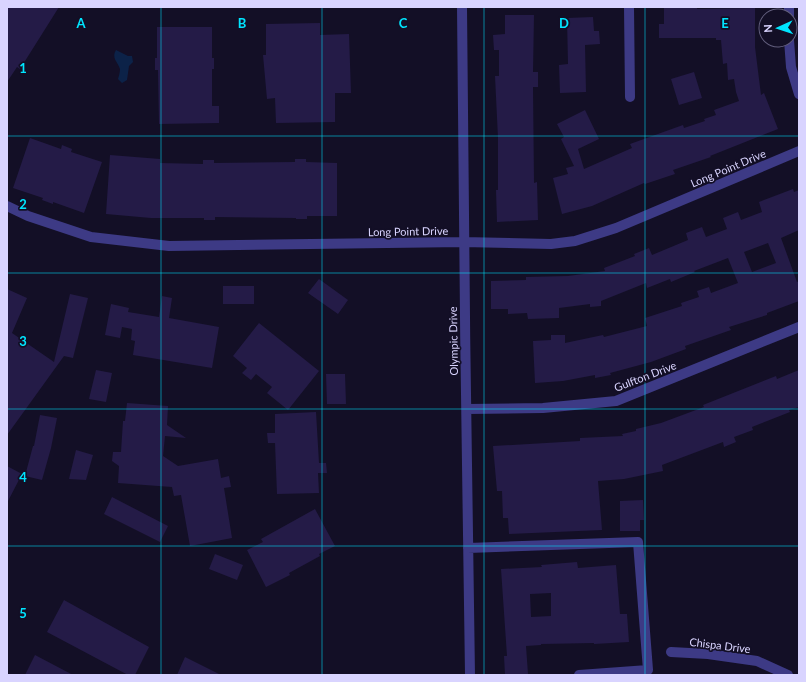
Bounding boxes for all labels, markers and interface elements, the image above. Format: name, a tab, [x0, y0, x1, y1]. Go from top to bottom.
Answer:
north arrow	[758, 8, 798, 48]
text: A	[75, 15, 86, 31]
text: B	[238, 15, 247, 31]
text: C	[399, 15, 408, 31]
text: D	[559, 15, 569, 31]
text: E	[721, 15, 729, 31]
text: N	[761, 24, 774, 33]
text: 1	[19, 60, 27, 76]
street label: Long Point Drive	[688, 146, 768, 190]
text: 2	[19, 196, 27, 212]
street label: Long Point Drive	[368, 224, 448, 238]
street label: Olympic Drive	[446, 306, 460, 376]
text: 3	[19, 333, 27, 349]
street label: Gulfton Drive	[612, 358, 678, 394]
text: 4	[19, 469, 27, 485]
text: 5	[19, 605, 27, 621]
street label: Chispa Drive	[689, 635, 752, 655]

